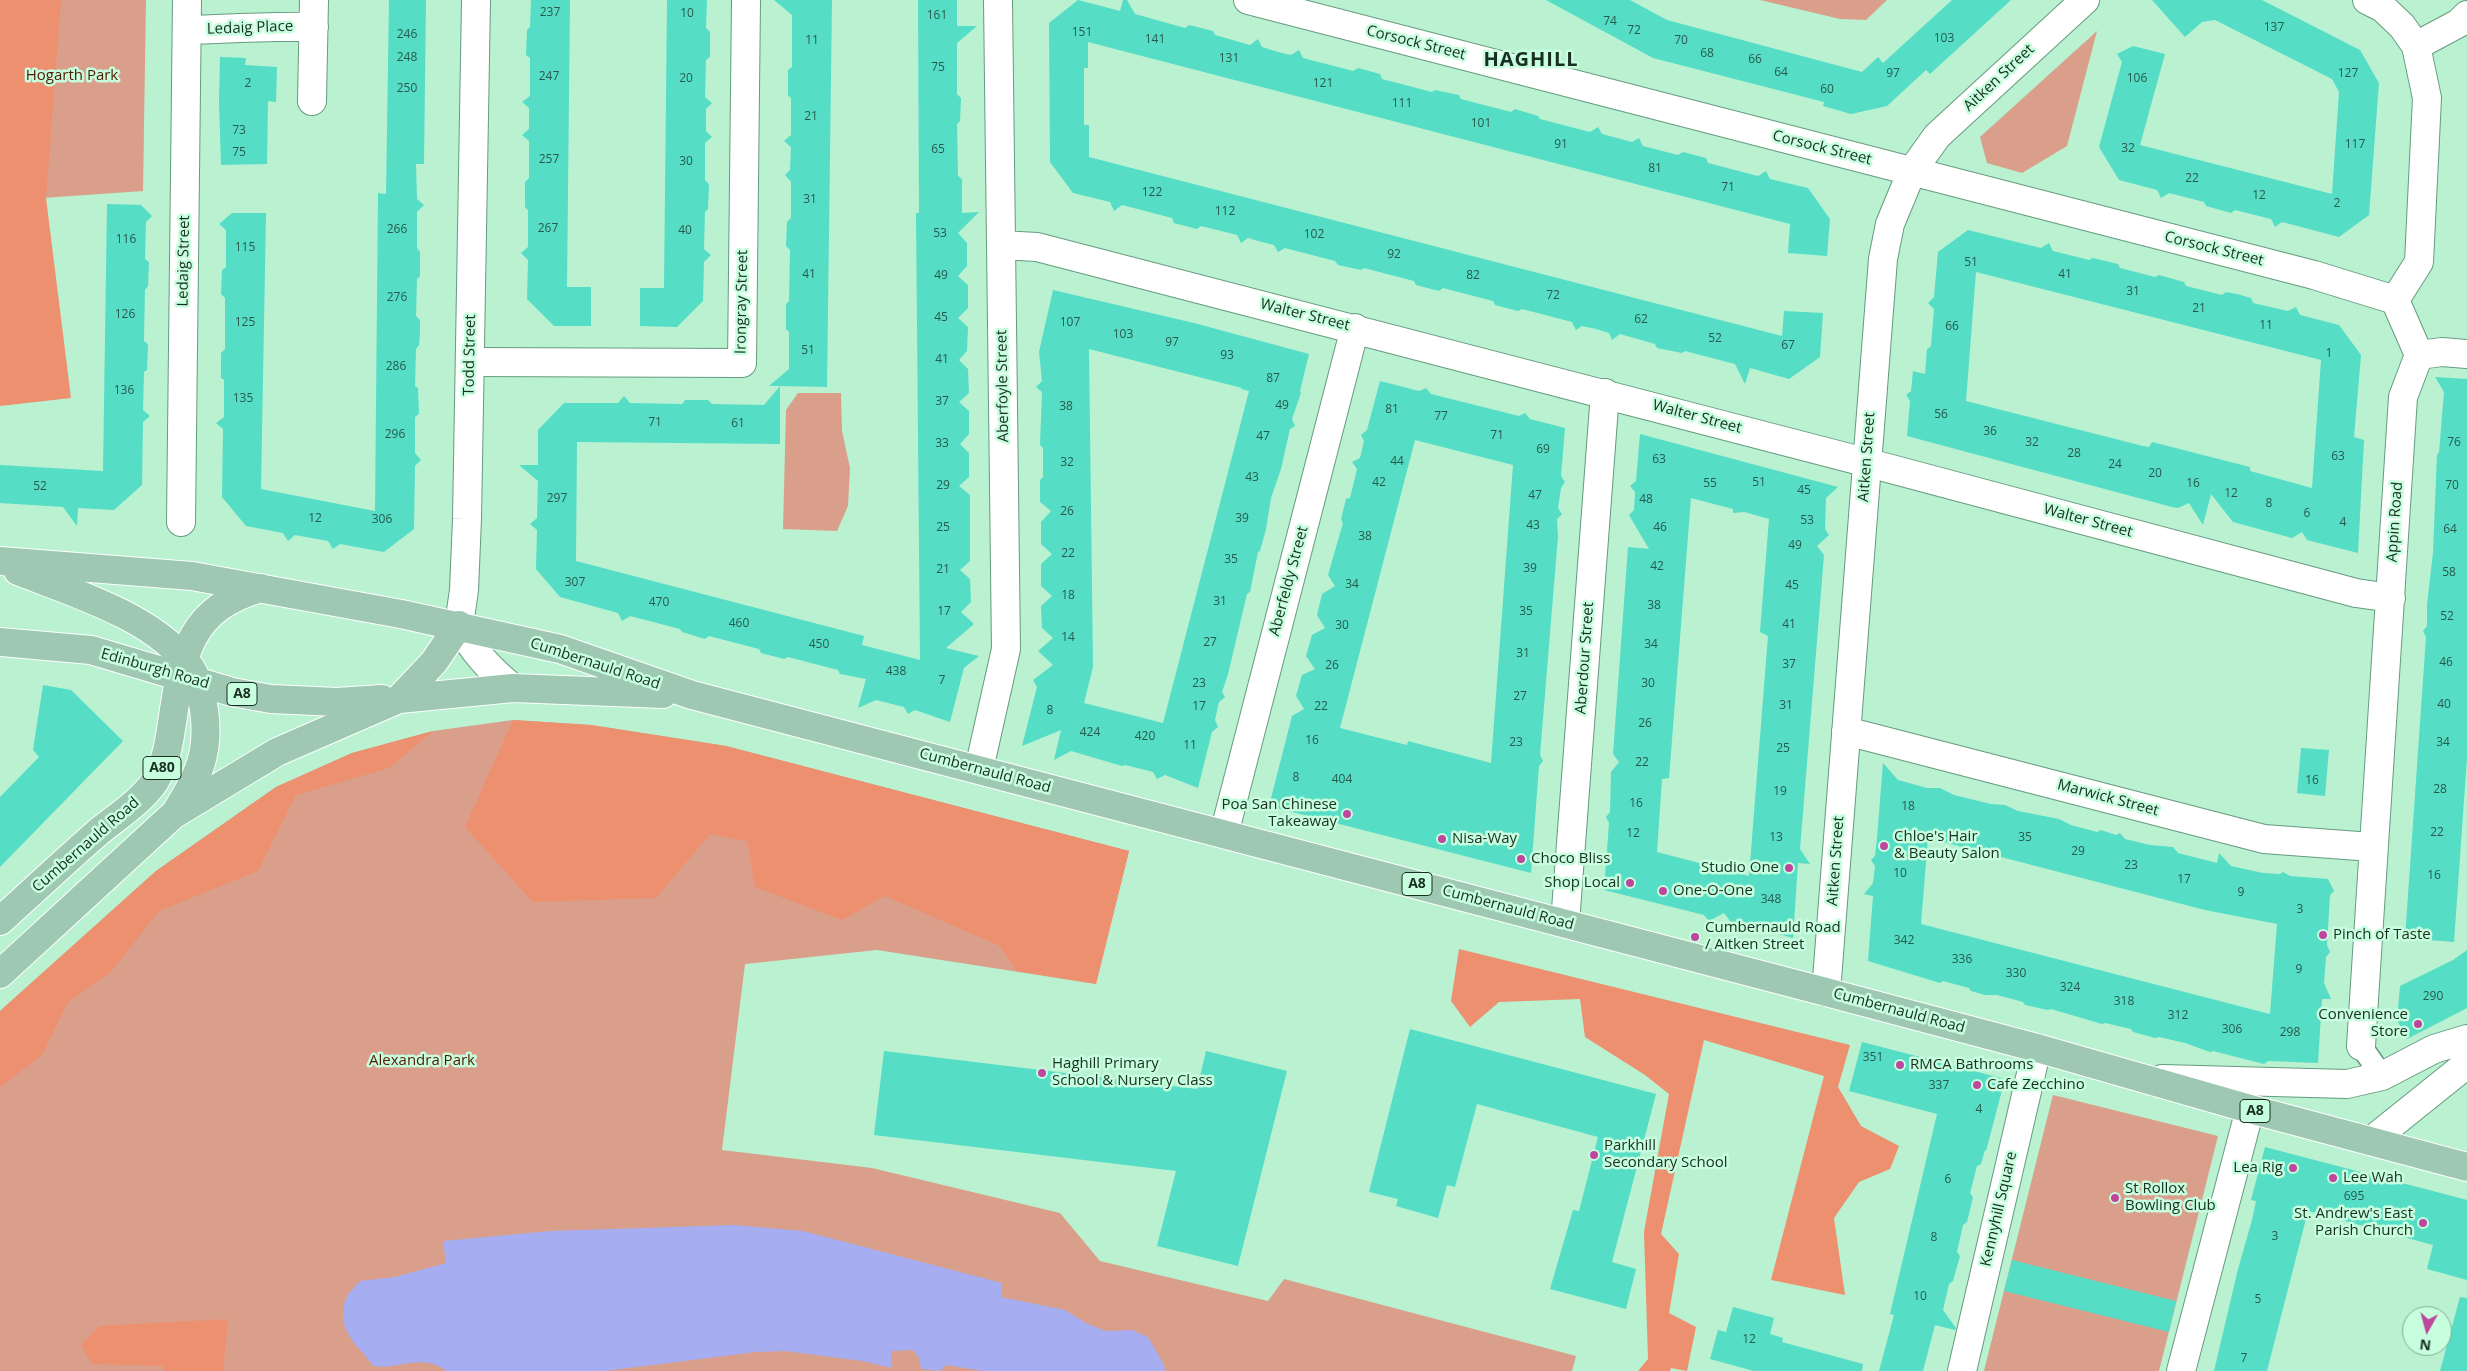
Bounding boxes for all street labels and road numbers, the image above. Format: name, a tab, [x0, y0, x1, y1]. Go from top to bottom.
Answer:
street label: Ledaig Place	[207, 17, 293, 39]
street label: Corsock Street	[1365, 22, 1467, 64]
street label: Aitken Street	[1960, 41, 2038, 115]
street label: Corsock Street	[1771, 127, 1873, 169]
street label: Ledaig Street	[174, 215, 194, 307]
street label: Corsock Street	[2163, 228, 2265, 270]
street label: Irongray Street	[732, 250, 752, 354]
street label: Walter Street	[1258, 295, 1352, 335]
street label: Todd Street	[460, 314, 480, 396]
street label: Aberfoyle Street	[993, 329, 1013, 443]
street label: Walter Street	[1650, 396, 1744, 438]
street label: Aitken Street	[1855, 412, 1879, 502]
street label: Appin Road	[2383, 481, 2407, 563]
street label: Walter Street	[2041, 500, 2135, 542]
street label: Aberfeldy Street	[1266, 524, 1312, 638]
street label: Aberdour Street	[1572, 601, 1598, 715]
street label: Cumbernauld Road	[528, 634, 662, 694]
street label: Edinburgh Road	[99, 645, 211, 693]
road number: A8	[227, 682, 257, 706]
street label: Cumbernauld Road	[917, 745, 1053, 797]
road number: A80	[143, 756, 181, 780]
street label: Marwick Street	[2055, 776, 2161, 820]
street label: Cumbernauld Road	[29, 794, 143, 896]
street label: Aitken Street	[1824, 816, 1848, 906]
road number: A8	[1402, 872, 1432, 896]
street label: Cumbernauld Road	[1440, 882, 1576, 934]
street label: Cumbernauld Road	[1831, 985, 1967, 1037]
road number: A8	[2240, 1100, 2270, 1122]
street label: Kennyhill Square	[1977, 1150, 2021, 1268]

